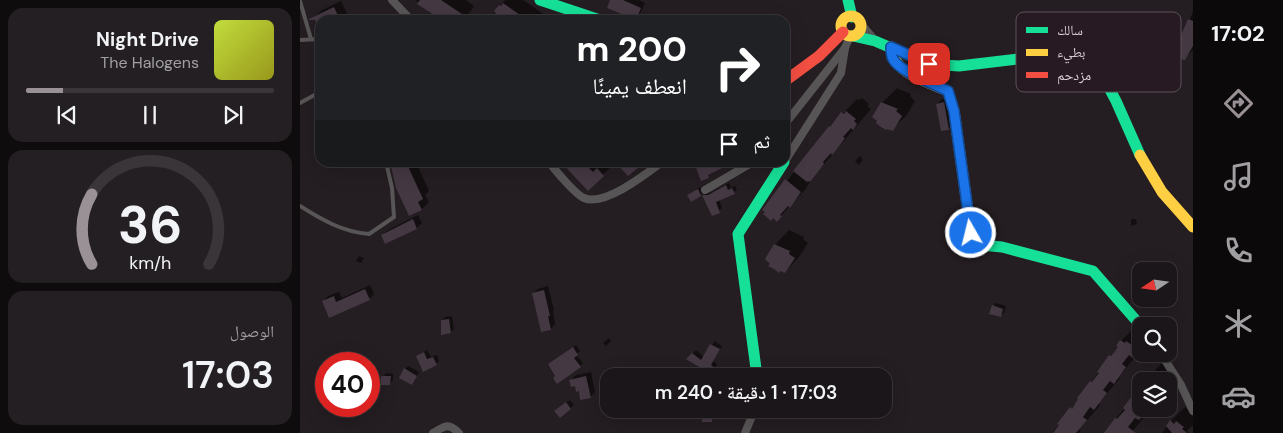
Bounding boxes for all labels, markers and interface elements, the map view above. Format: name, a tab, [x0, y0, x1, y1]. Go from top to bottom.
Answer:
legend	[1016, 12, 1181, 92]
text: 17:02	[1211, 19, 1265, 48]
text: سالك	[1057, 21, 1083, 39]
text: 200 m	[576, 26, 687, 72]
text: Night Drive	[96, 27, 199, 52]
icon: right	[705, 35, 770, 100]
pin	[908, 43, 950, 85]
text: بطيء	[1057, 43, 1086, 64]
icon: arrive	[915, 50, 943, 78]
text: The Halogens	[100, 52, 199, 73]
text: مزدحم	[1057, 66, 1091, 85]
text: انعطف يمينًا	[592, 72, 687, 101]
icon: directions	[1221, 86, 1256, 121]
icon: previous	[53, 101, 81, 129]
icon: pause	[136, 101, 164, 129]
icon: next	[219, 101, 247, 129]
text: ثم	[753, 129, 770, 154]
icon: arrive	[715, 130, 743, 158]
icon: music	[1221, 159, 1256, 194]
text: 36	[118, 191, 182, 259]
position arrow	[944, 206, 996, 258]
icon: phone	[1221, 233, 1256, 268]
text: km/h	[129, 251, 171, 275]
north arrow	[1132, 262, 1178, 308]
map controls	[1132, 262, 1177, 417]
icon: climate	[1221, 306, 1256, 341]
button: search	[1132, 317, 1177, 362]
text: الوصول	[230, 321, 274, 342]
text: 17:03	[182, 350, 274, 400]
speed limit sign: 40	[315, 352, 380, 417]
button: layers	[1132, 372, 1177, 417]
icon: car	[1221, 379, 1256, 414]
text: 17:03 · 1 دقيقة · 240 m	[655, 380, 837, 405]

